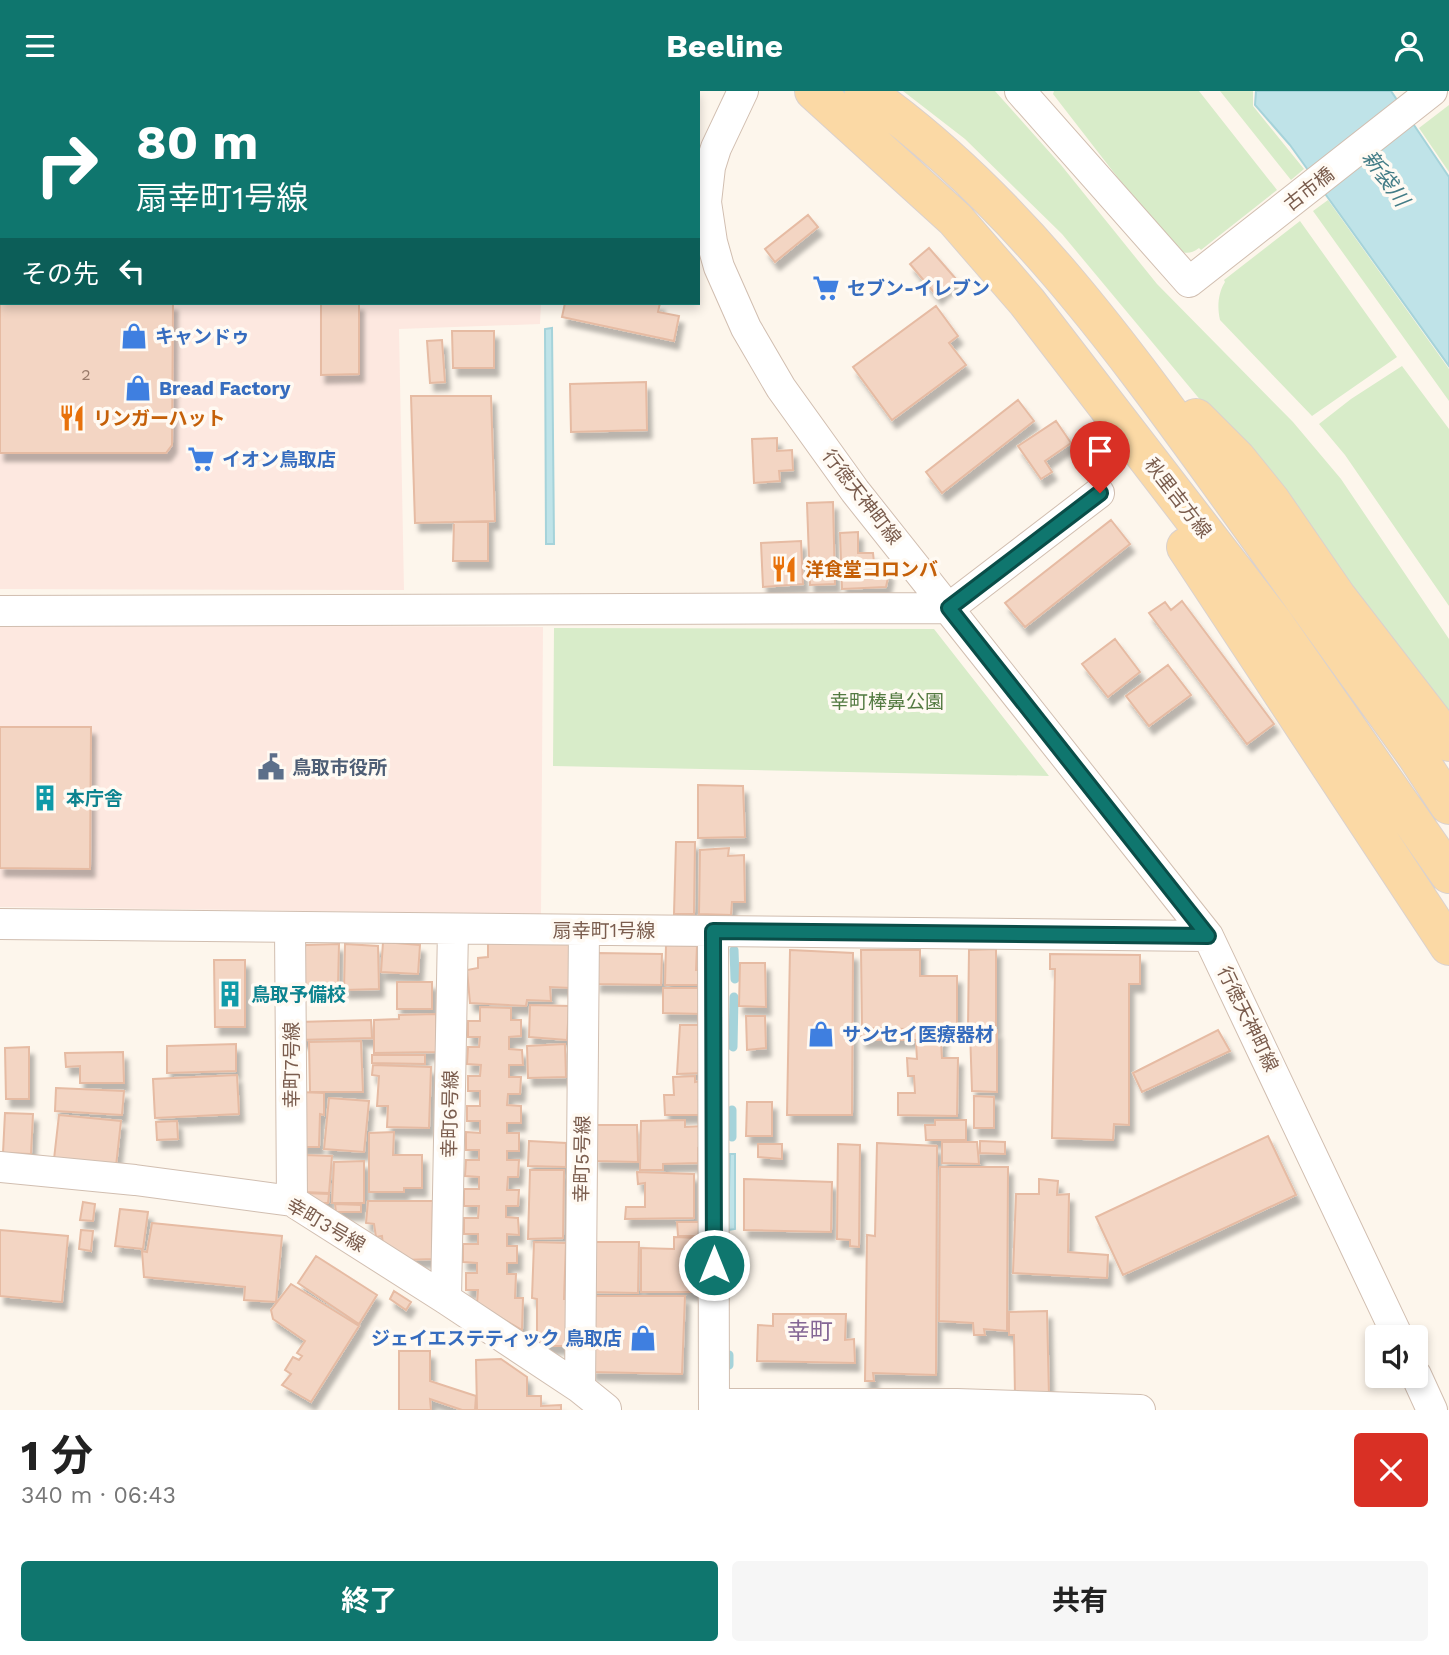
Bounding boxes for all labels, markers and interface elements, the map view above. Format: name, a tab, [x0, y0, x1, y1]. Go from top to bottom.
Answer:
icon: menu	[21, 27, 59, 65]
text: Beeline	[666, 27, 783, 65]
icon: person	[1390, 27, 1428, 65]
text: 80 m	[136, 113, 258, 171]
icon: right	[21, 119, 112, 210]
water label: 新袋川	[1357, 145, 1416, 212]
street label: 古市橋	[1279, 162, 1339, 216]
text: 扇幸町1号線	[136, 179, 308, 217]
icon: left	[113, 252, 151, 290]
text: その先	[21, 259, 99, 289]
supermarket icon: セブン-イレブン	[811, 273, 841, 303]
place label: セブン-イレブン	[847, 277, 990, 300]
shop icon: キャンドゥ	[119, 321, 149, 351]
place label: キャンドゥ	[155, 325, 250, 348]
house number: 2	[81, 365, 91, 384]
shop icon: Bread Factory	[123, 373, 153, 403]
place label: Bread Factory	[159, 377, 291, 400]
restaurant icon: リンガーハット	[57, 403, 87, 433]
place label: リンガーハット	[93, 407, 226, 430]
pin	[1070, 421, 1130, 493]
icon: arrive	[1081, 432, 1119, 470]
supermarket icon: イオン鳥取店	[186, 444, 216, 474]
street label: 行徳天神町線	[818, 445, 906, 549]
place label: イオン鳥取店	[222, 448, 336, 471]
street label: 秋里吉方線	[1140, 453, 1216, 543]
restaurant icon: 洋食堂コロンバ	[769, 554, 799, 584]
place label: 洋食堂コロンバ	[805, 558, 938, 581]
park label: 幸町棒鼻公園	[830, 690, 944, 713]
public building icon: 鳥取市役所	[256, 752, 286, 782]
place label: 鳥取市役所	[292, 756, 387, 779]
building icon: 本庁舎	[30, 783, 60, 813]
place label: 本庁舎	[66, 787, 123, 810]
street label: 扇幸町1号線	[553, 919, 655, 942]
street label: 行徳天神町線	[1213, 963, 1283, 1075]
building icon: 鳥取予備校	[215, 979, 245, 1009]
place label: 鳥取予備校	[251, 983, 346, 1006]
shop icon: サンセイ医療器材	[806, 1019, 836, 1049]
street label: 幸町7号線	[280, 1022, 303, 1108]
place label: サンセイ医療器材	[842, 1023, 994, 1046]
street label: 幸町6号線	[438, 1070, 462, 1158]
street label: 幸町5号線	[570, 1115, 594, 1203]
street label: 幸町3号線	[283, 1193, 369, 1257]
position arrow	[677, 1228, 751, 1302]
district label: 幸町	[787, 1318, 833, 1345]
shop icon: ジェイエステティック 鳥取店	[628, 1323, 658, 1353]
map controls	[1365, 1325, 1428, 1388]
button: sound	[1365, 1325, 1428, 1388]
place label: ジェイエステティック 鳥取店	[371, 1327, 622, 1350]
text: 1 分	[21, 1431, 93, 1480]
button: close	[1354, 1433, 1428, 1507]
text: 340 m · 06:43	[21, 1482, 176, 1509]
button: 終了	[21, 1561, 718, 1641]
button: 共有	[732, 1561, 1428, 1641]

